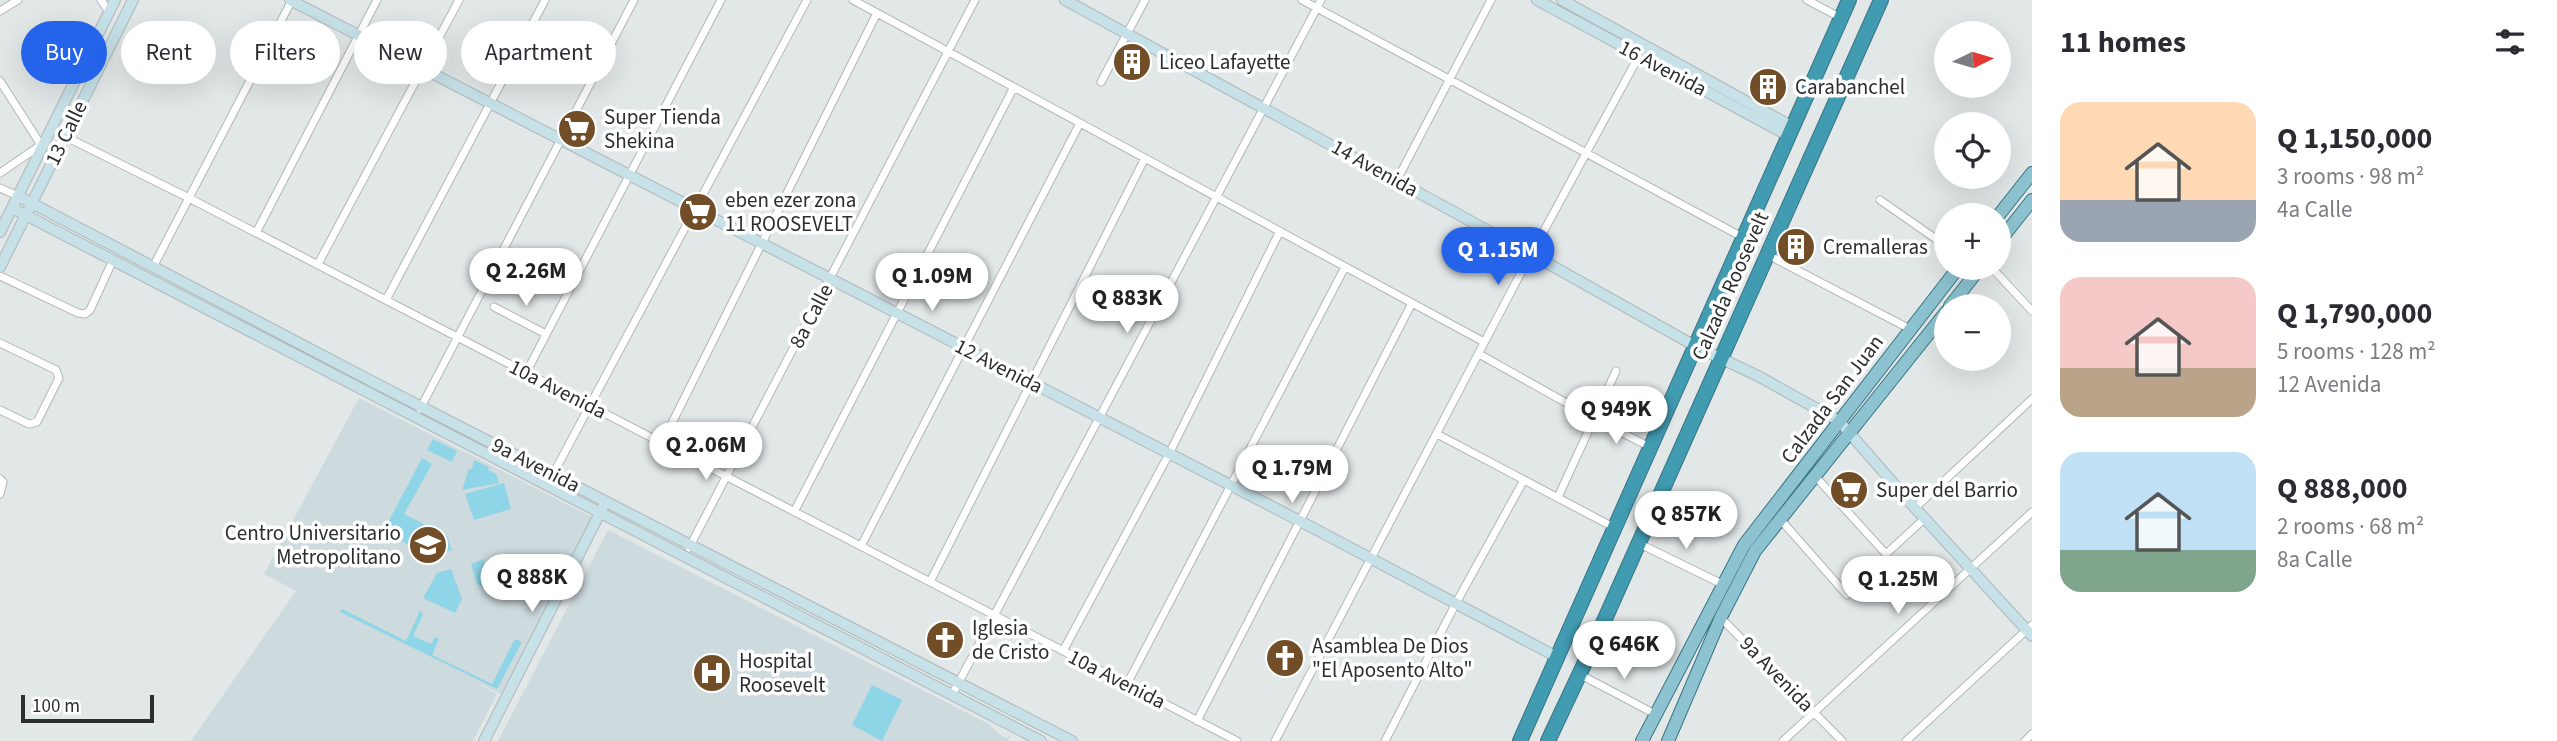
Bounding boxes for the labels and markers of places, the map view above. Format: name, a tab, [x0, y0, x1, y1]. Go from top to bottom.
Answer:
building icon: Liceo Lafayette	[1111, 41, 1153, 83]
place label: Liceo Lafayette	[1159, 47, 1290, 77]
building icon: Carabanchel	[1747, 66, 1789, 108]
place label: Carabanchel	[1795, 72, 1905, 102]
place label: Super Tienda Shekina	[604, 102, 721, 156]
supermarket icon: Super Tienda Shekina	[556, 108, 598, 150]
place label: eben ezer zona 11 ROOSEVELT	[725, 185, 856, 239]
supermarket icon: eben ezer zona 11 ROOSEVELT	[677, 191, 719, 233]
building icon: Cremalleras	[1775, 226, 1817, 268]
pin: Q 1.15M	[1433, 228, 1563, 287]
place label: Cremalleras	[1823, 232, 1928, 262]
pin: Q 2.26M	[461, 248, 591, 308]
pin: Q 1.09M	[867, 254, 997, 313]
pin: Q 883K	[1070, 276, 1184, 335]
pin: Q 949K	[1559, 386, 1673, 446]
pin: Q 2.06M	[641, 422, 771, 482]
pin: Q 1.79M	[1227, 446, 1357, 505]
supermarket icon: Super del Barrio	[1828, 469, 1870, 511]
place label: Super del Barrio	[1876, 475, 2018, 505]
pin: Q 857K	[1629, 491, 1743, 551]
place label: Centro Universitario Metropolitano	[225, 518, 401, 572]
school or university icon: Centro Universitario Metropolitano	[407, 524, 449, 566]
pin: Q 888K	[475, 554, 589, 614]
pin: Q 1.25M	[1833, 556, 1963, 616]
place label: Iglesia de Cristo	[972, 613, 1049, 667]
church icon: Iglesia de Cristo	[924, 619, 966, 661]
pin: Q 646K	[1567, 622, 1681, 681]
place label: Asamblea De Dios "El Aposento Alto"	[1312, 631, 1472, 685]
church icon: Asamblea De Dios "El Aposento Alto"	[1264, 637, 1306, 679]
place label: Hospital Roosevelt	[739, 646, 825, 700]
hospital icon: Hospital Roosevelt	[691, 652, 733, 694]

